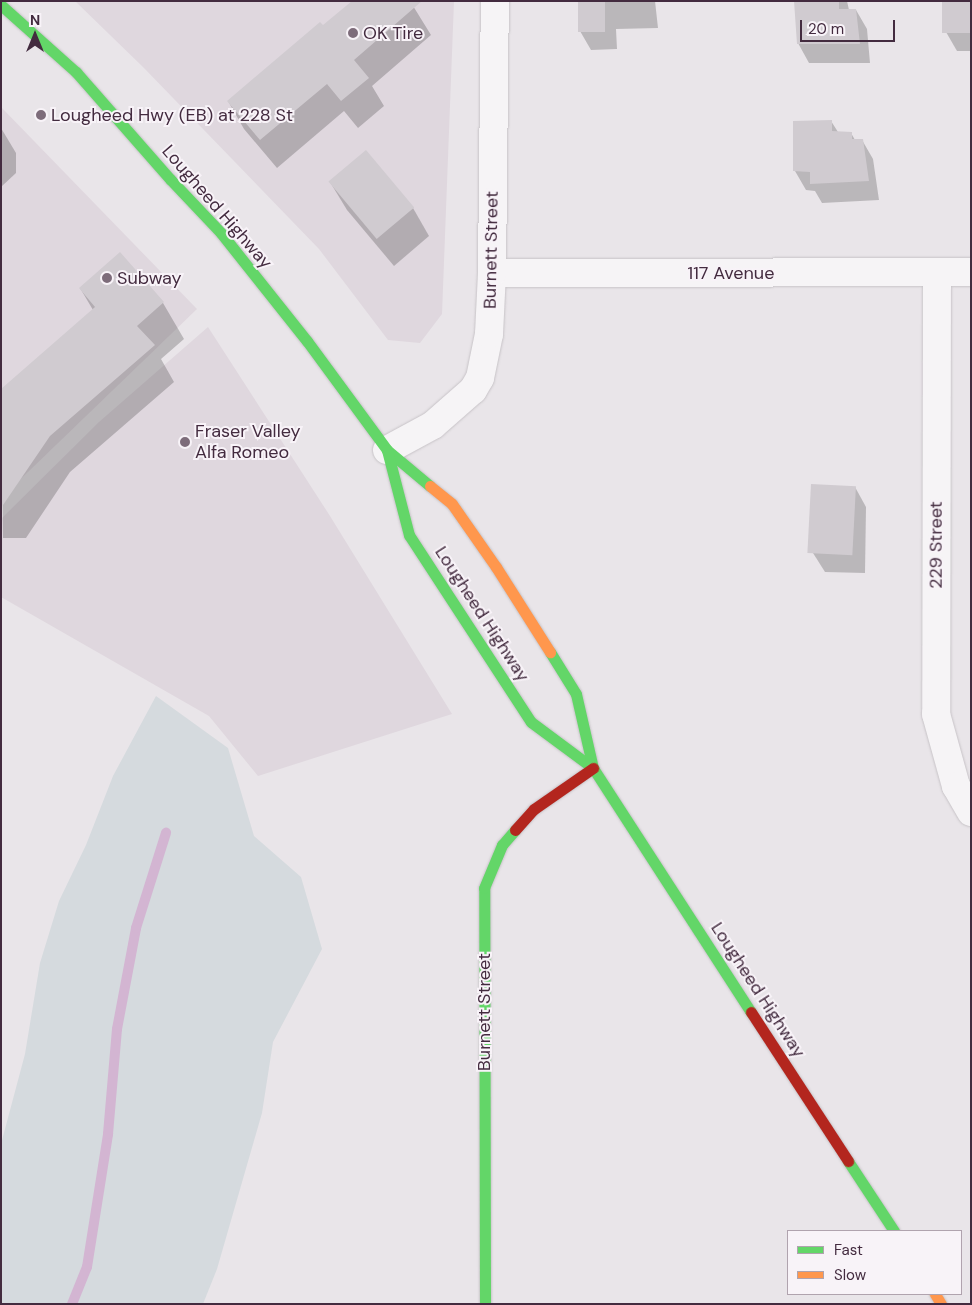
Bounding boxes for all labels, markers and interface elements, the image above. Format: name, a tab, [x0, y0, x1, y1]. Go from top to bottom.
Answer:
north arrow	[10, 10, 60, 60]
scale bar	[802, 10, 897, 42]
text: N	[30, 11, 40, 29]
text: 20 m	[808, 19, 844, 39]
place label: OK Tire	[363, 22, 423, 44]
marker: OK Tire	[347, 27, 359, 39]
place label: Lougheed Hwy (EB) at 228 St	[51, 104, 293, 126]
marker: Lougheed Hwy (EB) at 228 St	[35, 109, 47, 121]
street label: Lougheed Highway	[157, 141, 277, 273]
street label: Burnett Street	[479, 191, 503, 309]
street label: 117 Avenue	[688, 262, 774, 284]
place label: Subway	[117, 267, 182, 289]
marker: Subway	[101, 272, 113, 284]
place label: Fraser Valley Alfa Romeo	[195, 421, 301, 464]
marker: Fraser Valley Alfa Romeo	[179, 436, 191, 448]
street label: 229 Street	[925, 501, 947, 589]
street label: Lougheed Highway	[430, 542, 534, 686]
street label: Lougheed Highway	[706, 918, 810, 1062]
street label: Burnett Street	[473, 953, 495, 1071]
legend	[787, 1230, 962, 1295]
text: Fast	[834, 1240, 863, 1260]
text: Slow	[834, 1265, 866, 1285]

